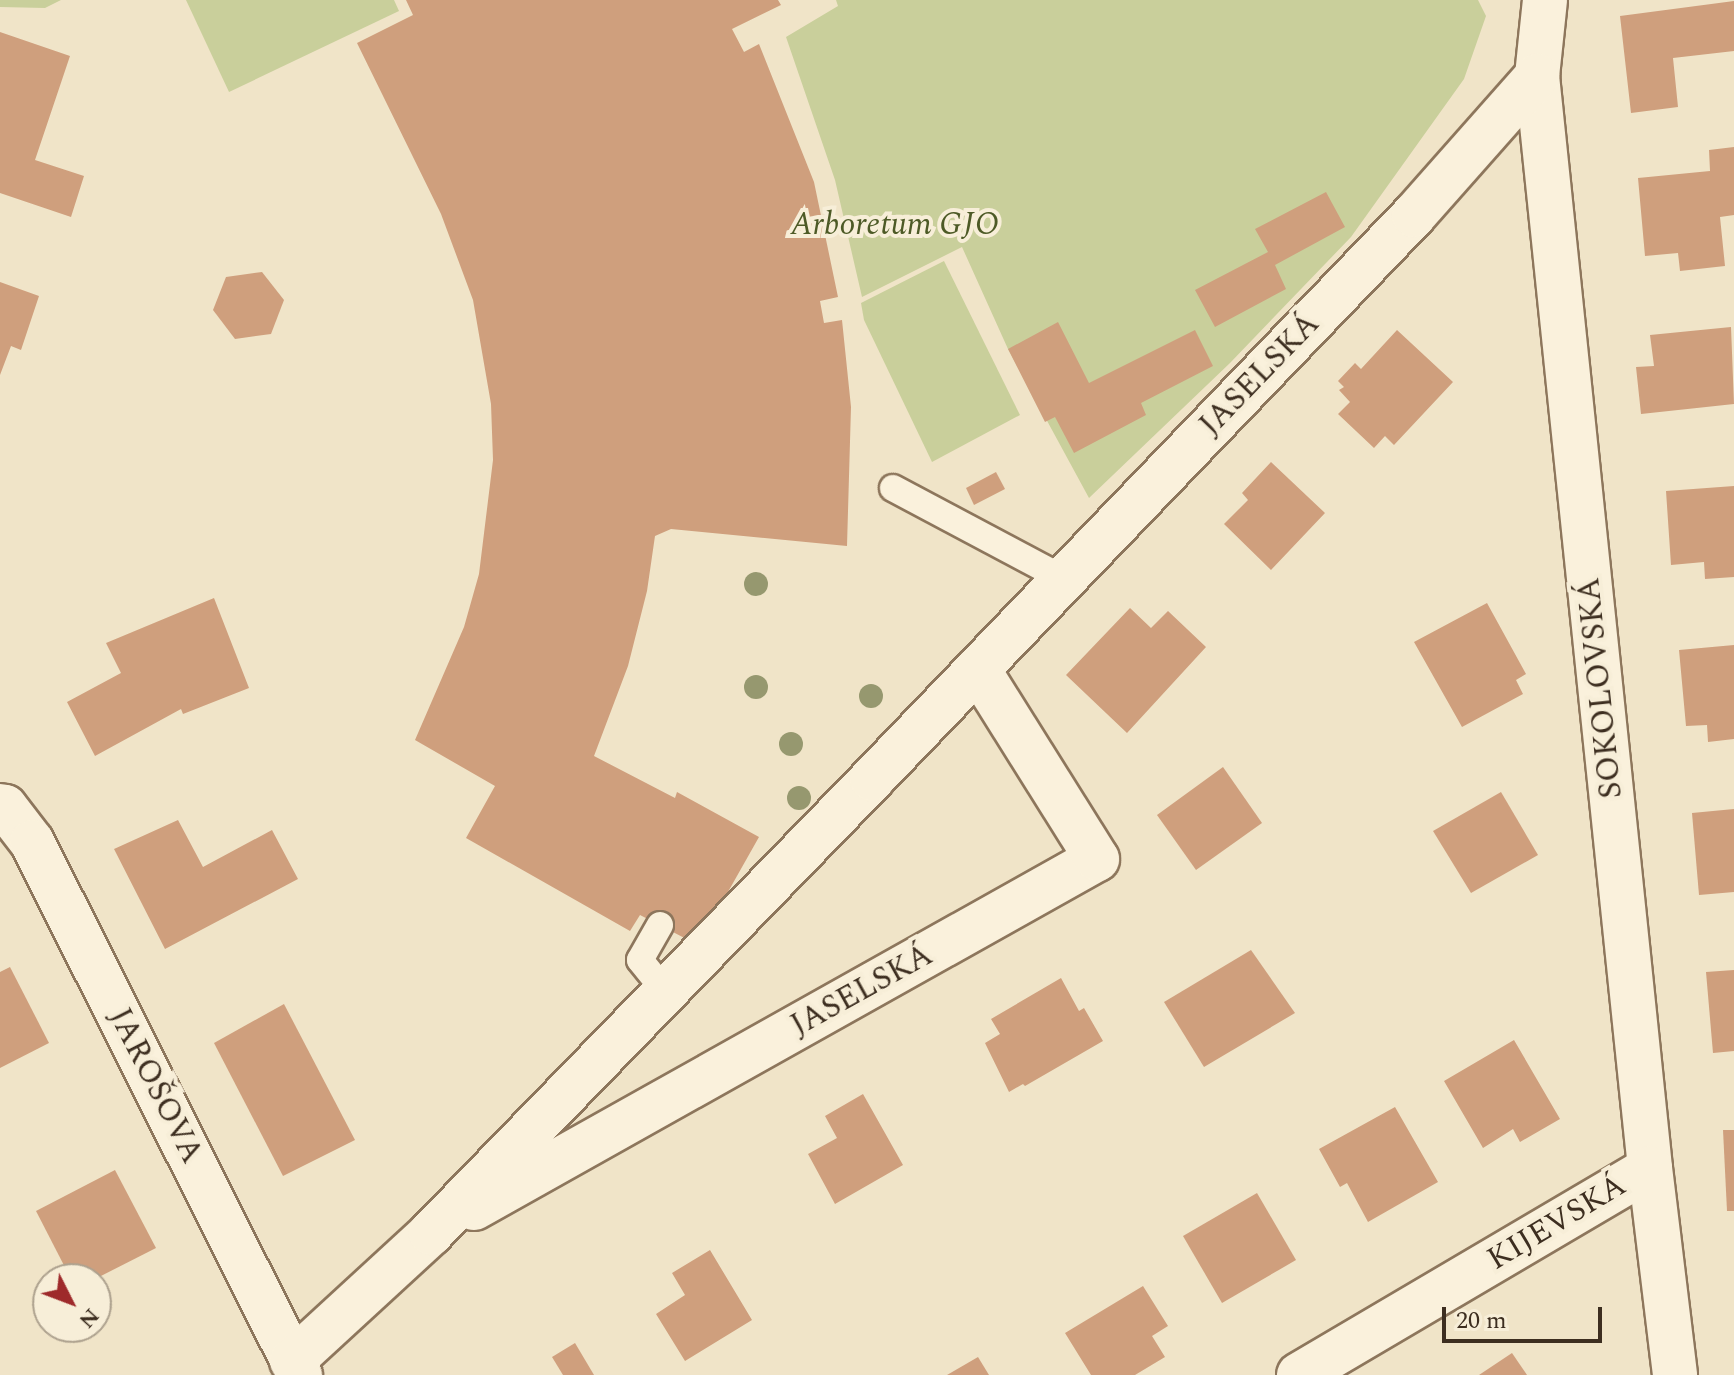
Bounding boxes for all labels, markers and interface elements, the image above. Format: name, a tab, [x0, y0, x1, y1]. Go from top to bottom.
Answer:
park label: Arboretum GJO	[791, 206, 999, 244]
street label: JASELSKÁ	[1192, 305, 1328, 445]
street label: SOKOLOVSKÁ	[1570, 576, 1632, 800]
street label: JASELSKÁ	[784, 936, 940, 1046]
street label: JAROŠOVA	[99, 1002, 211, 1170]
street label: KIJEVSKÁ	[1481, 1167, 1633, 1279]
north arrow	[32, 1263, 112, 1343]
scale bar	[1446, 1291, 1606, 1341]
text: N	[70, 1300, 107, 1336]
text: 20 m	[1456, 1303, 1507, 1339]

